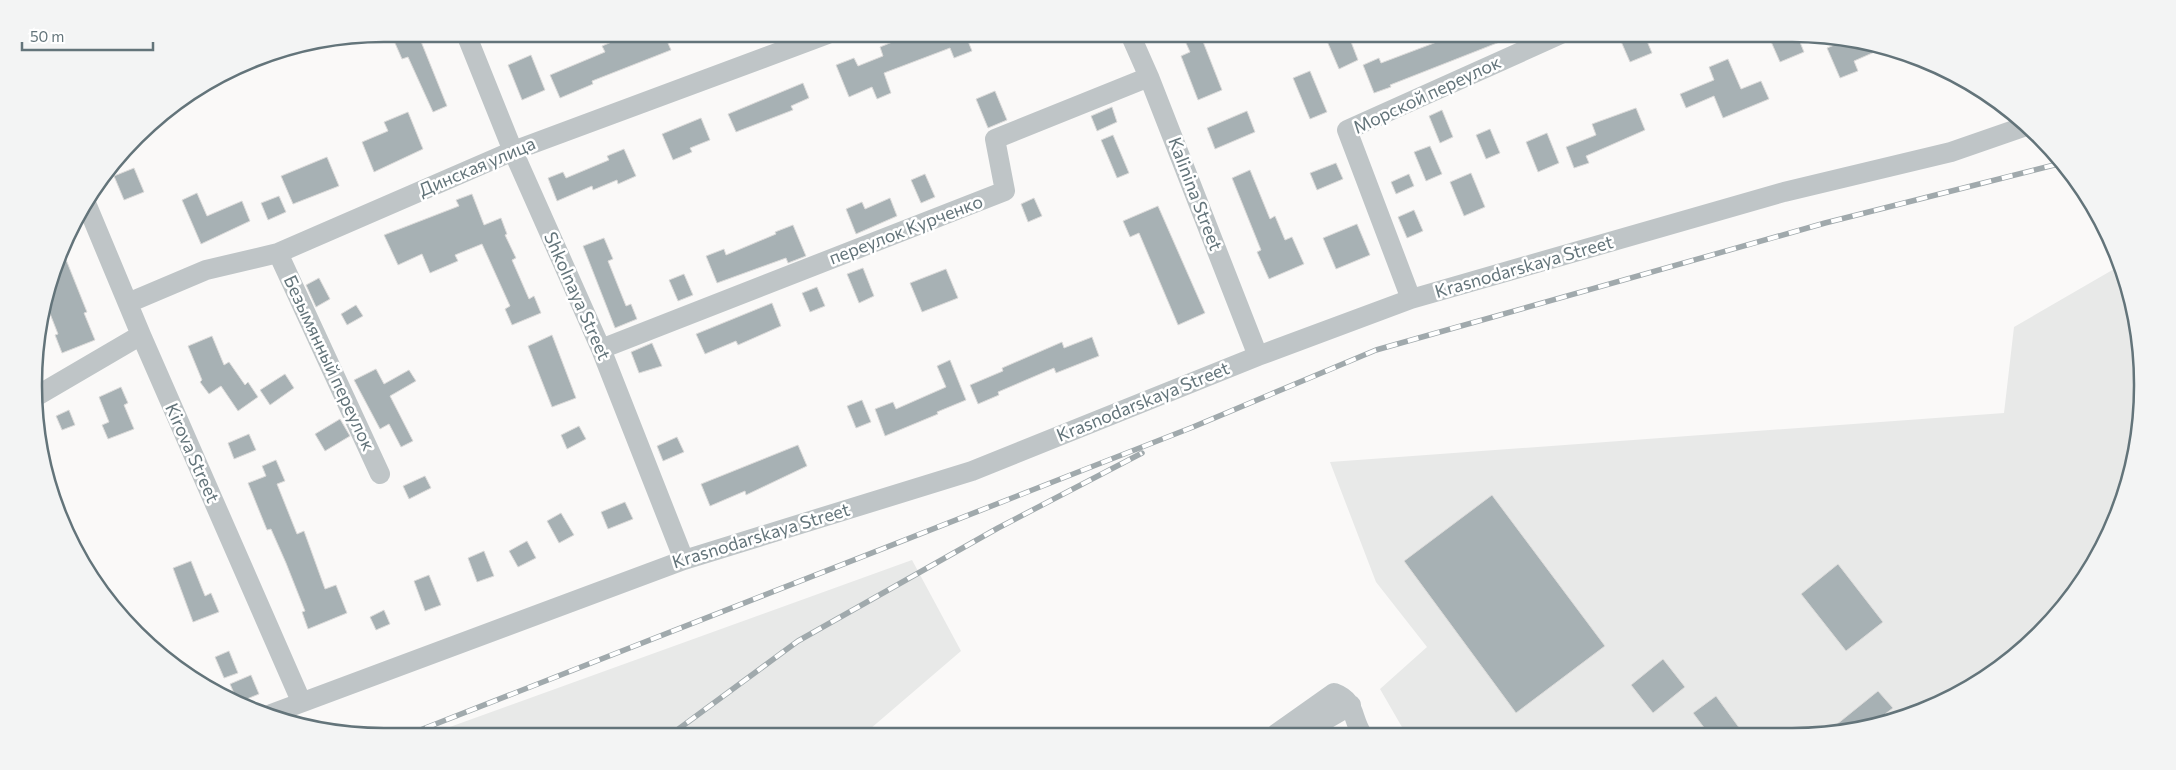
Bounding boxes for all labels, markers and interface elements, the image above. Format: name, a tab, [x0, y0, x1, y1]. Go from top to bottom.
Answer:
scale bar	[22, 20, 154, 52]
text: 50 m	[30, 27, 64, 45]
street label: Морской переулок	[1349, 50, 1504, 138]
street label: Динская улица	[415, 132, 538, 201]
street label: Kalinina Street	[1164, 134, 1228, 253]
street label: переулок Курченко	[826, 190, 986, 269]
street label: Shkolnaya Street	[540, 228, 616, 363]
street label: Krasnodarskaya Street	[1432, 230, 1615, 302]
street label: Безымянный переулок	[280, 271, 380, 454]
street label: Krasnodarskaya Street	[1053, 356, 1232, 446]
street label: Kirova Street	[161, 399, 225, 506]
street label: Krasnodarskaya Street	[669, 498, 852, 573]

